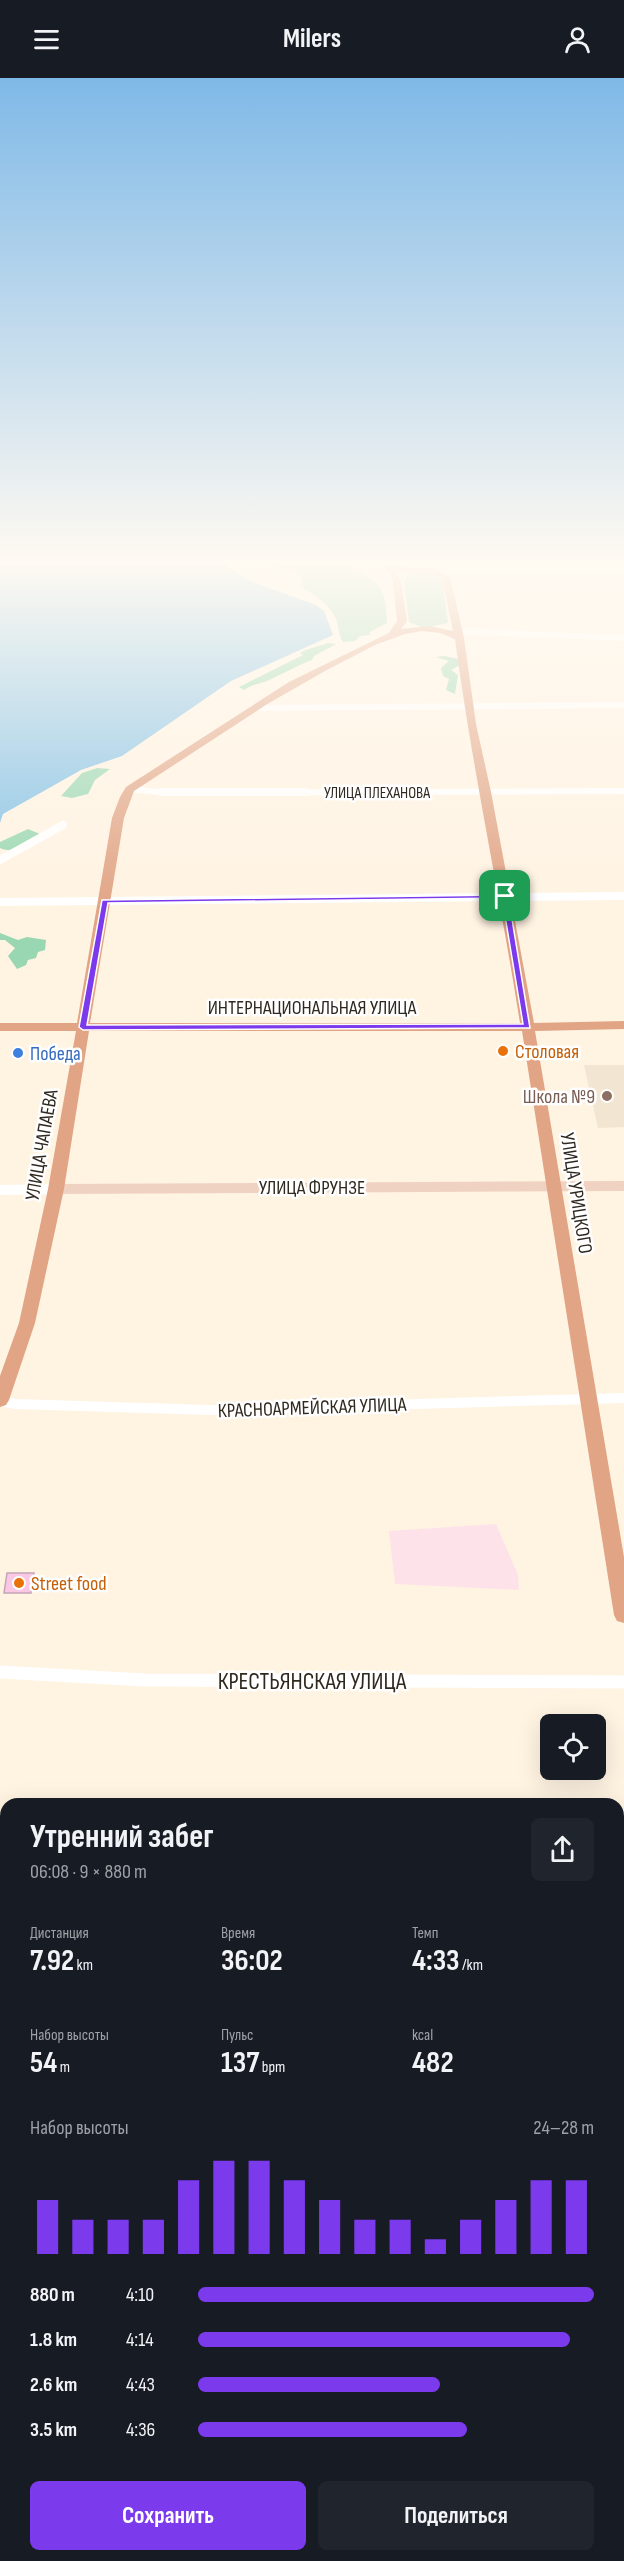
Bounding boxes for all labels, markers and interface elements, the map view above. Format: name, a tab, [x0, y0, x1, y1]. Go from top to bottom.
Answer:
icon: menu	[30, 23, 63, 56]
text: Milers	[283, 23, 341, 55]
icon: person	[561, 23, 594, 56]
street label: УЛИЦА ПЛЕХАНОВА	[324, 784, 430, 803]
pin	[479, 870, 530, 921]
icon: arrive	[488, 879, 521, 912]
street label: ИНТЕРНАЦИОНАЛЬНАЯ УЛИЦА	[208, 996, 417, 1020]
place label: Столовая	[515, 1040, 579, 1064]
place label: Победа	[30, 1042, 81, 1066]
marker: Столовая	[496, 1044, 510, 1058]
marker: Победа	[11, 1046, 25, 1060]
place label: Школа №9	[523, 1085, 595, 1109]
street label: УЛИЦА ЧАПАЕВА	[20, 1087, 64, 1203]
marker: Школа №9	[600, 1089, 614, 1103]
street label: УЛИЦА УРИЦКОГО	[555, 1131, 597, 1255]
street label: УЛИЦА ФРУНЗЕ	[259, 1176, 365, 1200]
street label: КРАСНОАРМЕЙСКАЯ УЛИЦА	[217, 1393, 407, 1423]
place label: Street food	[31, 1572, 107, 1596]
marker: Street food	[12, 1576, 26, 1590]
street label: КРЕСТЬЯНСКАЯ УЛИЦА	[218, 1667, 407, 1696]
map controls	[540, 1714, 606, 1780]
button: locate	[540, 1714, 606, 1780]
text: Утренний забег	[30, 1817, 214, 1857]
button: share	[531, 1818, 594, 1881]
text: 06:08 · 9 × 880 m	[30, 1860, 147, 1884]
text: Дистанция	[30, 1924, 89, 1943]
text: Время	[221, 1924, 255, 1943]
text: Темп	[412, 1924, 438, 1943]
text: 7.92	[30, 1943, 74, 1979]
text: 36:02	[221, 1943, 283, 1979]
text: 4:33	[412, 1943, 460, 1979]
text: km	[74, 1956, 93, 1975]
text: /km	[460, 1956, 483, 1975]
text: Набор высоты	[30, 2026, 109, 2045]
text: Пульс	[221, 2026, 254, 2045]
text: kcal	[412, 2026, 433, 2045]
text: 54	[30, 2045, 57, 2081]
text: 137	[221, 2045, 259, 2081]
text: 482	[412, 2045, 454, 2081]
text: m	[57, 2058, 70, 2077]
text: bpm	[259, 2058, 285, 2077]
text: Набор высоты	[30, 2116, 129, 2140]
text: 24–28 m	[533, 2116, 594, 2140]
text: 880 m	[30, 2283, 75, 2307]
text: 4:10	[126, 2283, 154, 2307]
text: 1.8 km	[30, 2328, 77, 2352]
text: 4:14	[126, 2328, 154, 2352]
text: 2.6 km	[30, 2373, 77, 2397]
text: 4:43	[126, 2373, 155, 2397]
text: 3.5 km	[30, 2418, 77, 2442]
text: 4:36	[126, 2418, 155, 2442]
button: Сохранить	[30, 2481, 306, 2550]
button: Поделиться	[318, 2481, 594, 2550]

